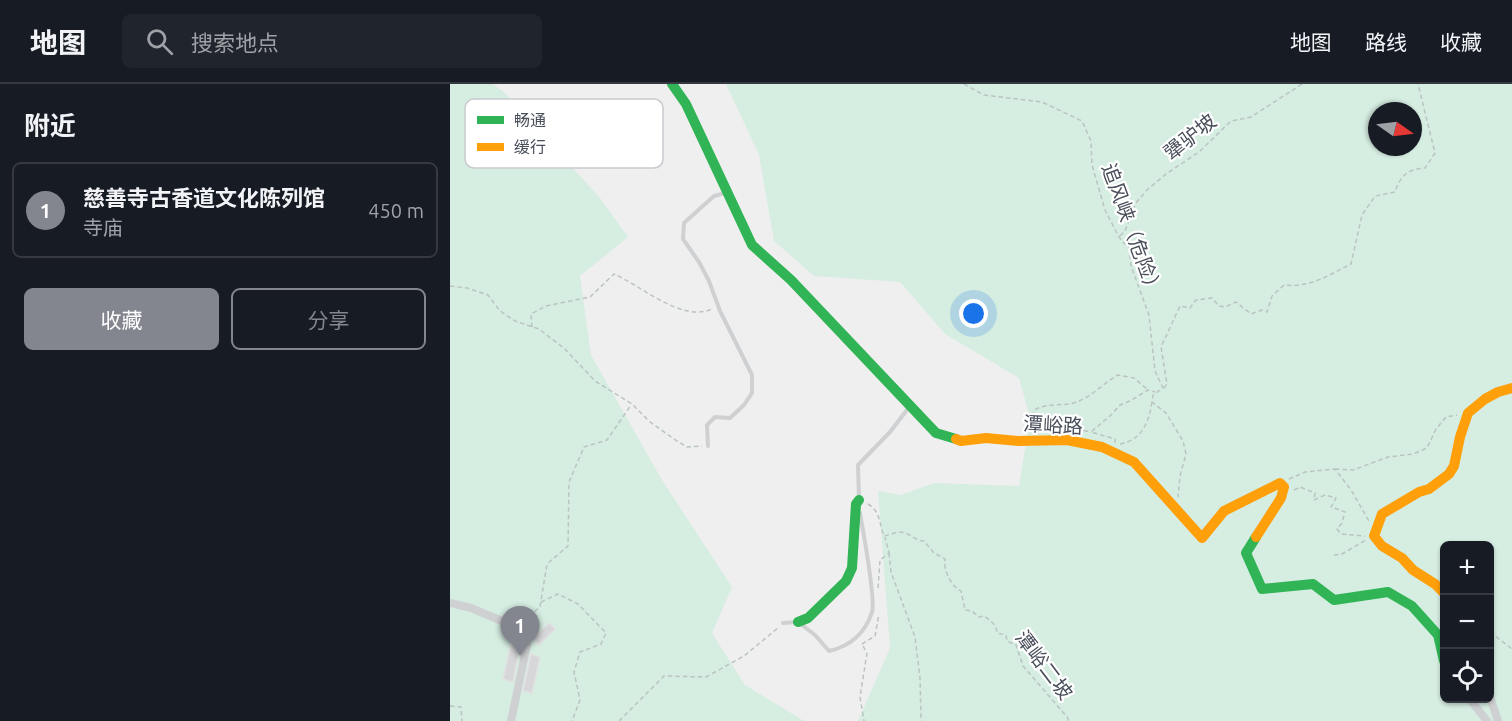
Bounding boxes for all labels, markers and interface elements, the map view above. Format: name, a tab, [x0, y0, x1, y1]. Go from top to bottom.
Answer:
search box	[122, 14, 542, 68]
icon: search	[143, 25, 176, 58]
text: 地图	[30, 27, 86, 58]
text: 搜索地点	[191, 30, 279, 55]
text: 地图	[1290, 30, 1332, 54]
text: 路线	[1365, 30, 1407, 54]
text: 收藏	[1440, 30, 1482, 54]
legend	[465, 99, 663, 168]
north arrow	[1368, 102, 1422, 156]
street label: 犟驴坡	[1159, 109, 1220, 164]
text: 附近	[24, 111, 76, 140]
text: 畅通	[514, 111, 546, 129]
text: 缓行	[514, 138, 546, 156]
street label: 追风峡（危险）	[1098, 160, 1167, 300]
text: 慈善寺古香道文化陈列馆	[83, 185, 325, 210]
text: 1	[40, 199, 51, 222]
text: 450 m	[368, 199, 424, 222]
text: 寺庙	[83, 216, 123, 239]
button: 收藏	[24, 288, 219, 350]
button: 分享	[231, 288, 426, 350]
your location	[959, 299, 988, 328]
street label: 潭峪路	[1022, 411, 1084, 438]
map controls	[1440, 541, 1494, 703]
button: +	[1440, 541, 1494, 595]
button: −	[1440, 595, 1494, 649]
pin: 1	[500, 606, 540, 656]
street label: 潭峪二坡	[1011, 626, 1078, 704]
button: locate	[1440, 649, 1494, 703]

